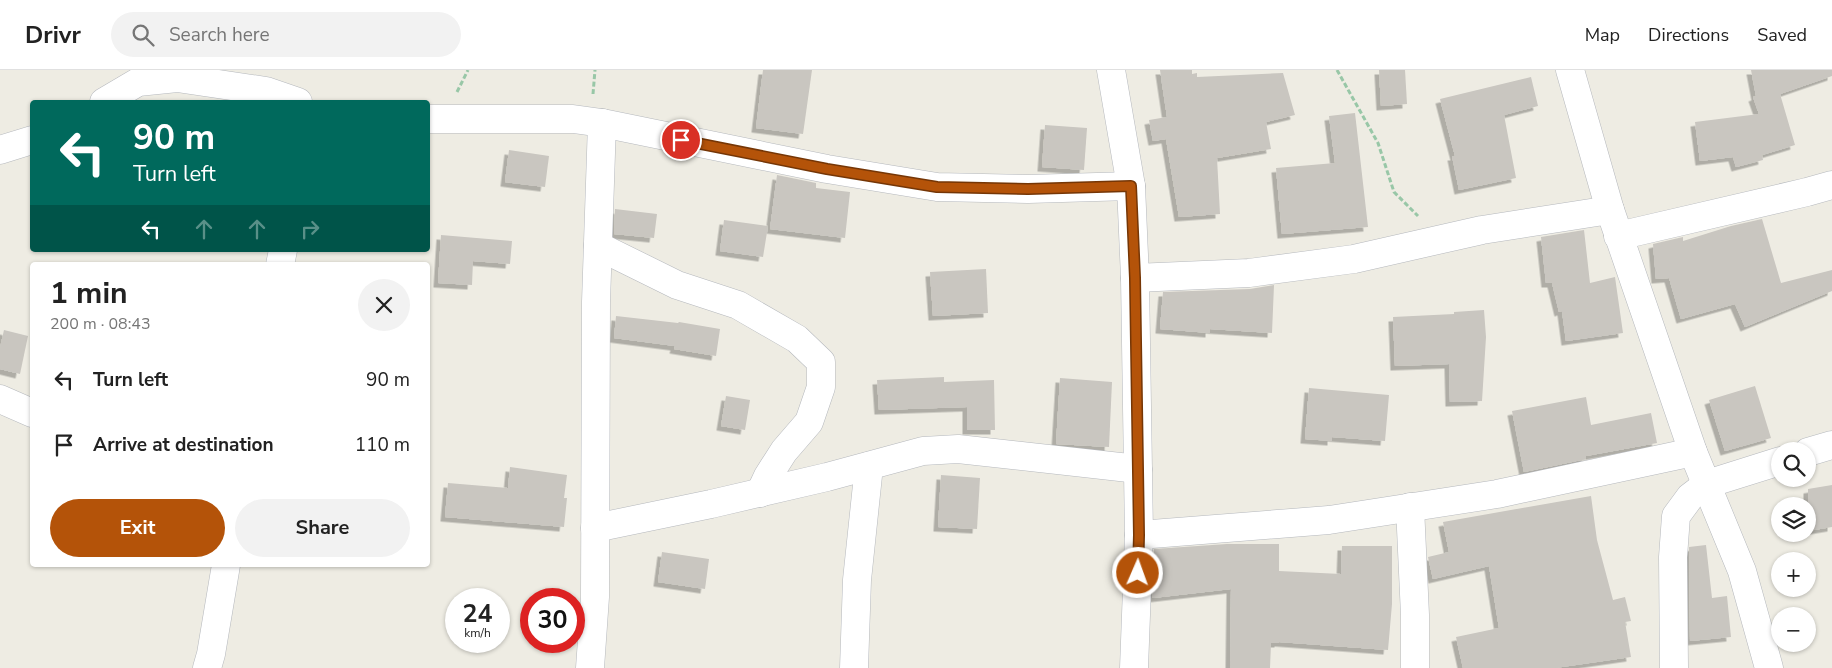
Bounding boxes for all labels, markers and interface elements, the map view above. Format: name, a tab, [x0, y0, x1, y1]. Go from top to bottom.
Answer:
search box	[111, 12, 461, 57]
text: Drivr	[25, 19, 81, 51]
icon: search	[129, 21, 157, 49]
text: Search here	[169, 22, 270, 48]
text: Map	[1585, 23, 1620, 47]
text: Directions	[1648, 23, 1729, 47]
text: Saved	[1757, 23, 1807, 47]
text: 90 m	[133, 114, 215, 161]
pin	[660, 119, 702, 161]
icon: left	[50, 120, 115, 185]
icon: arrive	[667, 126, 695, 154]
text: Turn left	[133, 159, 216, 189]
icon: left	[137, 215, 165, 243]
icon: ahead	[190, 215, 218, 243]
icon: ahead	[243, 215, 271, 243]
icon: right	[296, 215, 324, 243]
text: 1 min	[50, 273, 128, 314]
button: close	[358, 279, 410, 331]
text: 200 m · 08:43	[50, 313, 151, 335]
icon: left	[50, 366, 78, 394]
text: Turn left	[93, 367, 168, 393]
text: 90 m	[366, 367, 410, 393]
icon: arrive	[50, 431, 78, 459]
text: Arrive at destination	[93, 432, 274, 458]
text: 110 m	[355, 432, 410, 458]
map controls	[1771, 442, 1816, 652]
button: search	[1771, 442, 1816, 487]
button: layers	[1771, 497, 1816, 542]
button: Exit	[50, 499, 225, 557]
button: Share	[235, 499, 410, 557]
position arrow	[1111, 546, 1163, 598]
button: +	[1771, 552, 1816, 597]
speed limit sign: 30	[520, 588, 585, 653]
text: 24	[462, 597, 493, 631]
button: −	[1771, 607, 1816, 652]
text: km/h	[464, 625, 491, 641]

